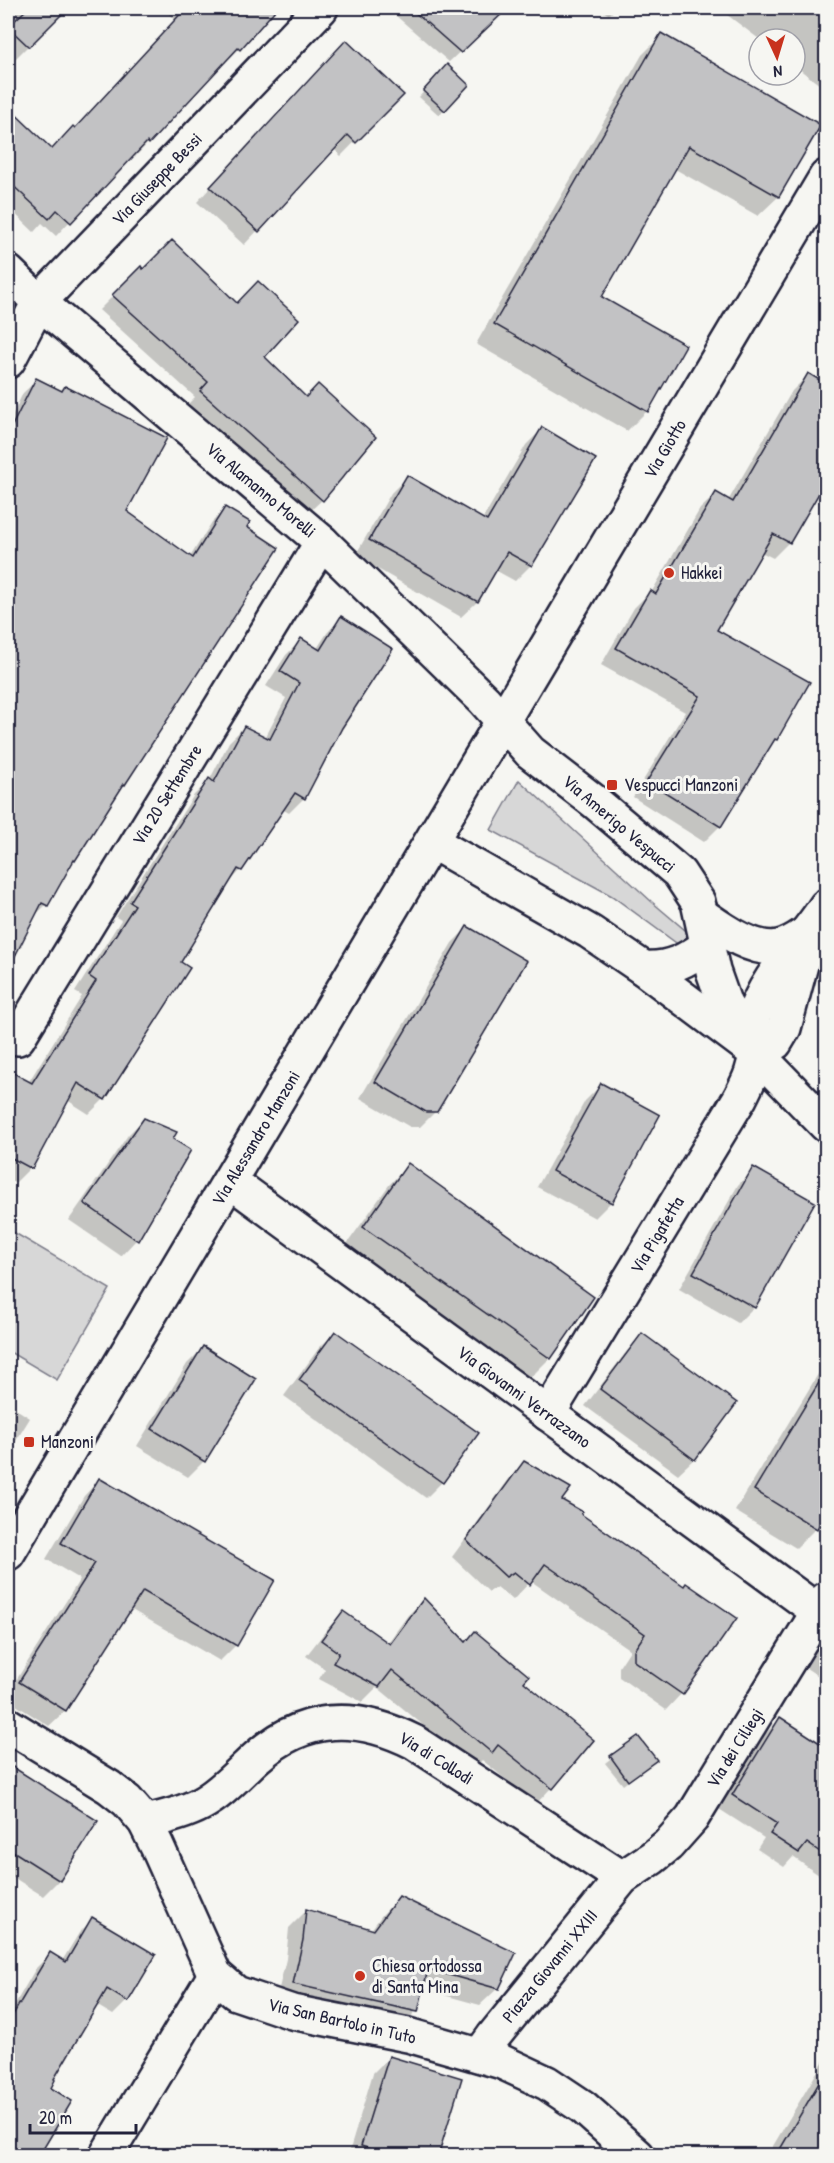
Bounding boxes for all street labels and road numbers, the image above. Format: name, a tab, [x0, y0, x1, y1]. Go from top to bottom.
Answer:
street label: Via Giuseppe Bessi	[106, 127, 207, 231]
street label: Via Giotto	[637, 414, 692, 483]
street label: Via Alamanno Morelli	[201, 436, 322, 543]
street label: Via 20 Settembre	[126, 739, 208, 850]
street label: Via Amerigo Vespucci	[557, 769, 681, 879]
street label: Via Alessandro Manzoni	[205, 1066, 306, 1210]
street label: Via Pigafetta	[624, 1191, 689, 1278]
street label: Via Giovanni Verrazzano	[452, 1339, 596, 1454]
street label: Via dei Ciliegi	[700, 1703, 769, 1792]
street label: Via di Collodi	[394, 1725, 478, 1790]
street label: Piazza Giovanni XXIII	[496, 1904, 603, 2028]
street label: Via San Bartolo in Tuto	[266, 1991, 419, 2050]

